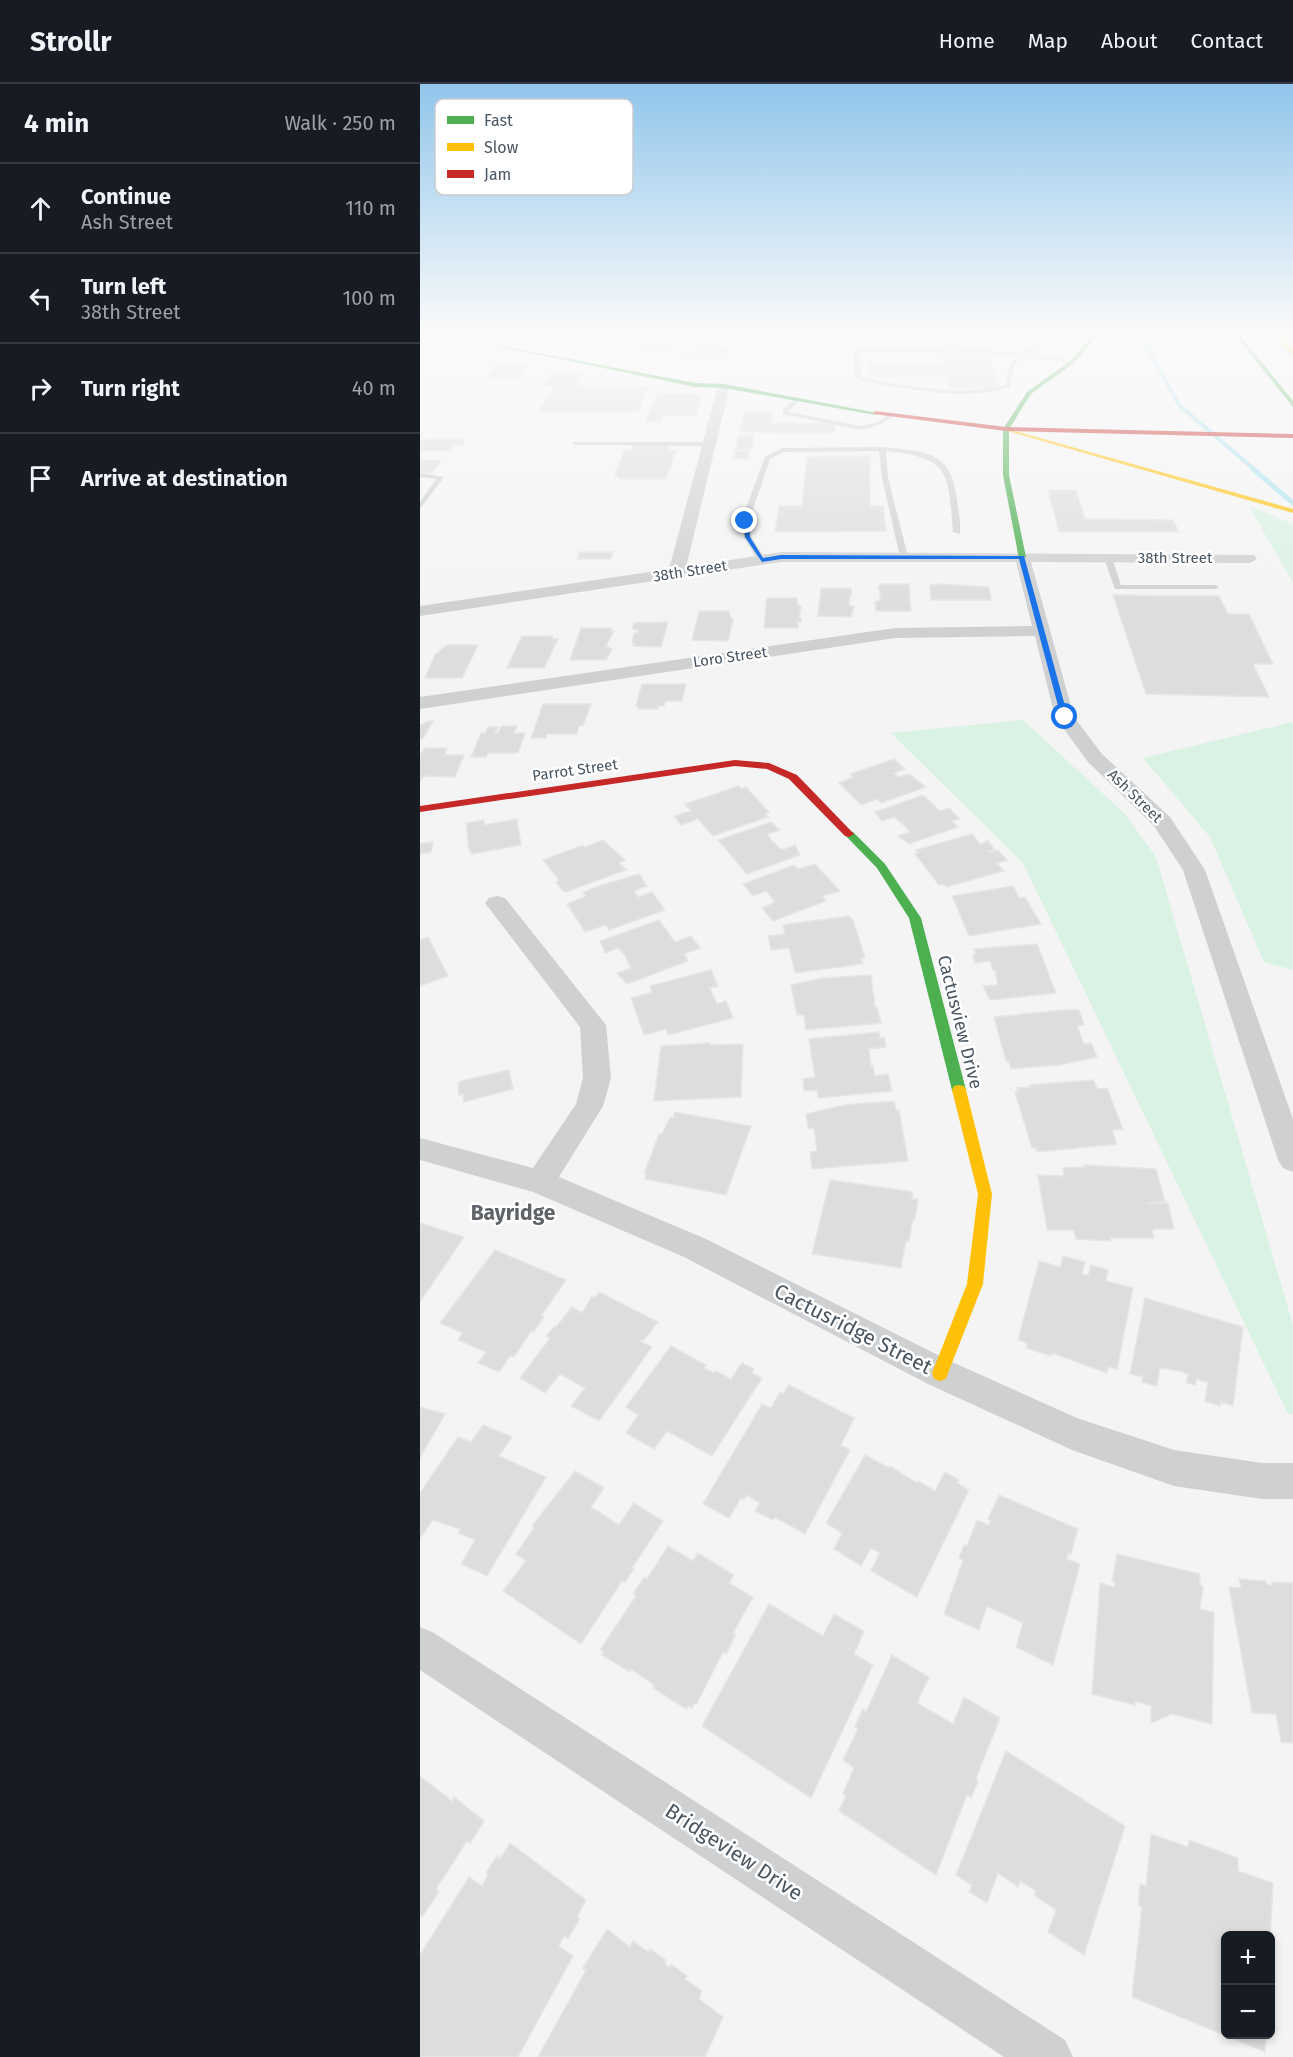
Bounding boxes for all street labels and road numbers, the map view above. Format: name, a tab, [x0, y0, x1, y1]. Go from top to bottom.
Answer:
street label: 38th Street	[1138, 549, 1213, 567]
street label: 38th Street	[652, 556, 729, 586]
street label: Loro Street	[692, 643, 769, 671]
street label: Parrot Street	[531, 755, 619, 785]
street label: Ash Street	[1104, 766, 1167, 827]
street label: Cactusview Drive	[933, 953, 987, 1091]
street label: Cactusridge Street	[770, 1278, 937, 1380]
street label: Bridgeview Drive	[660, 1798, 808, 1906]

